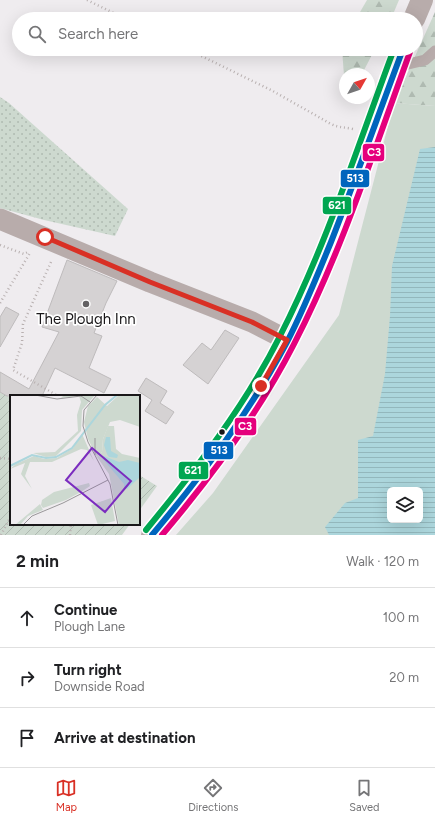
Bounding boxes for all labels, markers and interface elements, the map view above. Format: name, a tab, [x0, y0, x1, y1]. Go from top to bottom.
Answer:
search box	[12, 12, 423, 56]
icon: search	[26, 23, 48, 45]
text: Search here	[58, 25, 138, 43]
north arrow	[339, 68, 375, 104]
line badge: C3	[362, 143, 385, 162]
text: C3	[367, 146, 381, 159]
line badge: 513	[340, 169, 370, 188]
text: 513	[346, 172, 364, 185]
line badge: 621	[322, 196, 352, 215]
text: 621	[328, 199, 346, 212]
route start	[36, 228, 54, 246]
marker: The Plough Inn	[81, 299, 91, 309]
place label: The Plough Inn	[36, 310, 136, 328]
route end	[252, 377, 270, 395]
inset map	[10, 395, 140, 525]
line badge: C3	[234, 417, 257, 436]
text: C3	[238, 420, 252, 433]
unlabelled marker	[217, 427, 227, 437]
line badge: 513	[203, 441, 234, 460]
text: 513	[210, 444, 228, 457]
line badge: 621	[178, 461, 209, 480]
text: 621	[184, 464, 202, 477]
map controls	[387, 487, 423, 523]
button: layers	[387, 487, 423, 523]
text: 2 min	[16, 551, 59, 571]
text: Walk · 120 m	[346, 554, 419, 569]
text: Continue	[54, 601, 117, 619]
icon: ahead	[16, 607, 38, 629]
text: 100 m	[383, 610, 419, 625]
text: Plough Lane	[54, 619, 125, 634]
text: Turn right	[54, 661, 122, 679]
icon: right	[16, 667, 38, 689]
text: 20 m	[389, 670, 419, 685]
text: Downside Road	[54, 679, 145, 694]
icon: arrive	[16, 727, 38, 749]
text: Arrive at destination	[54, 729, 195, 747]
tab: Map	[55, 777, 77, 814]
tab: Directions	[188, 777, 238, 814]
tab: Saved	[349, 777, 380, 814]

